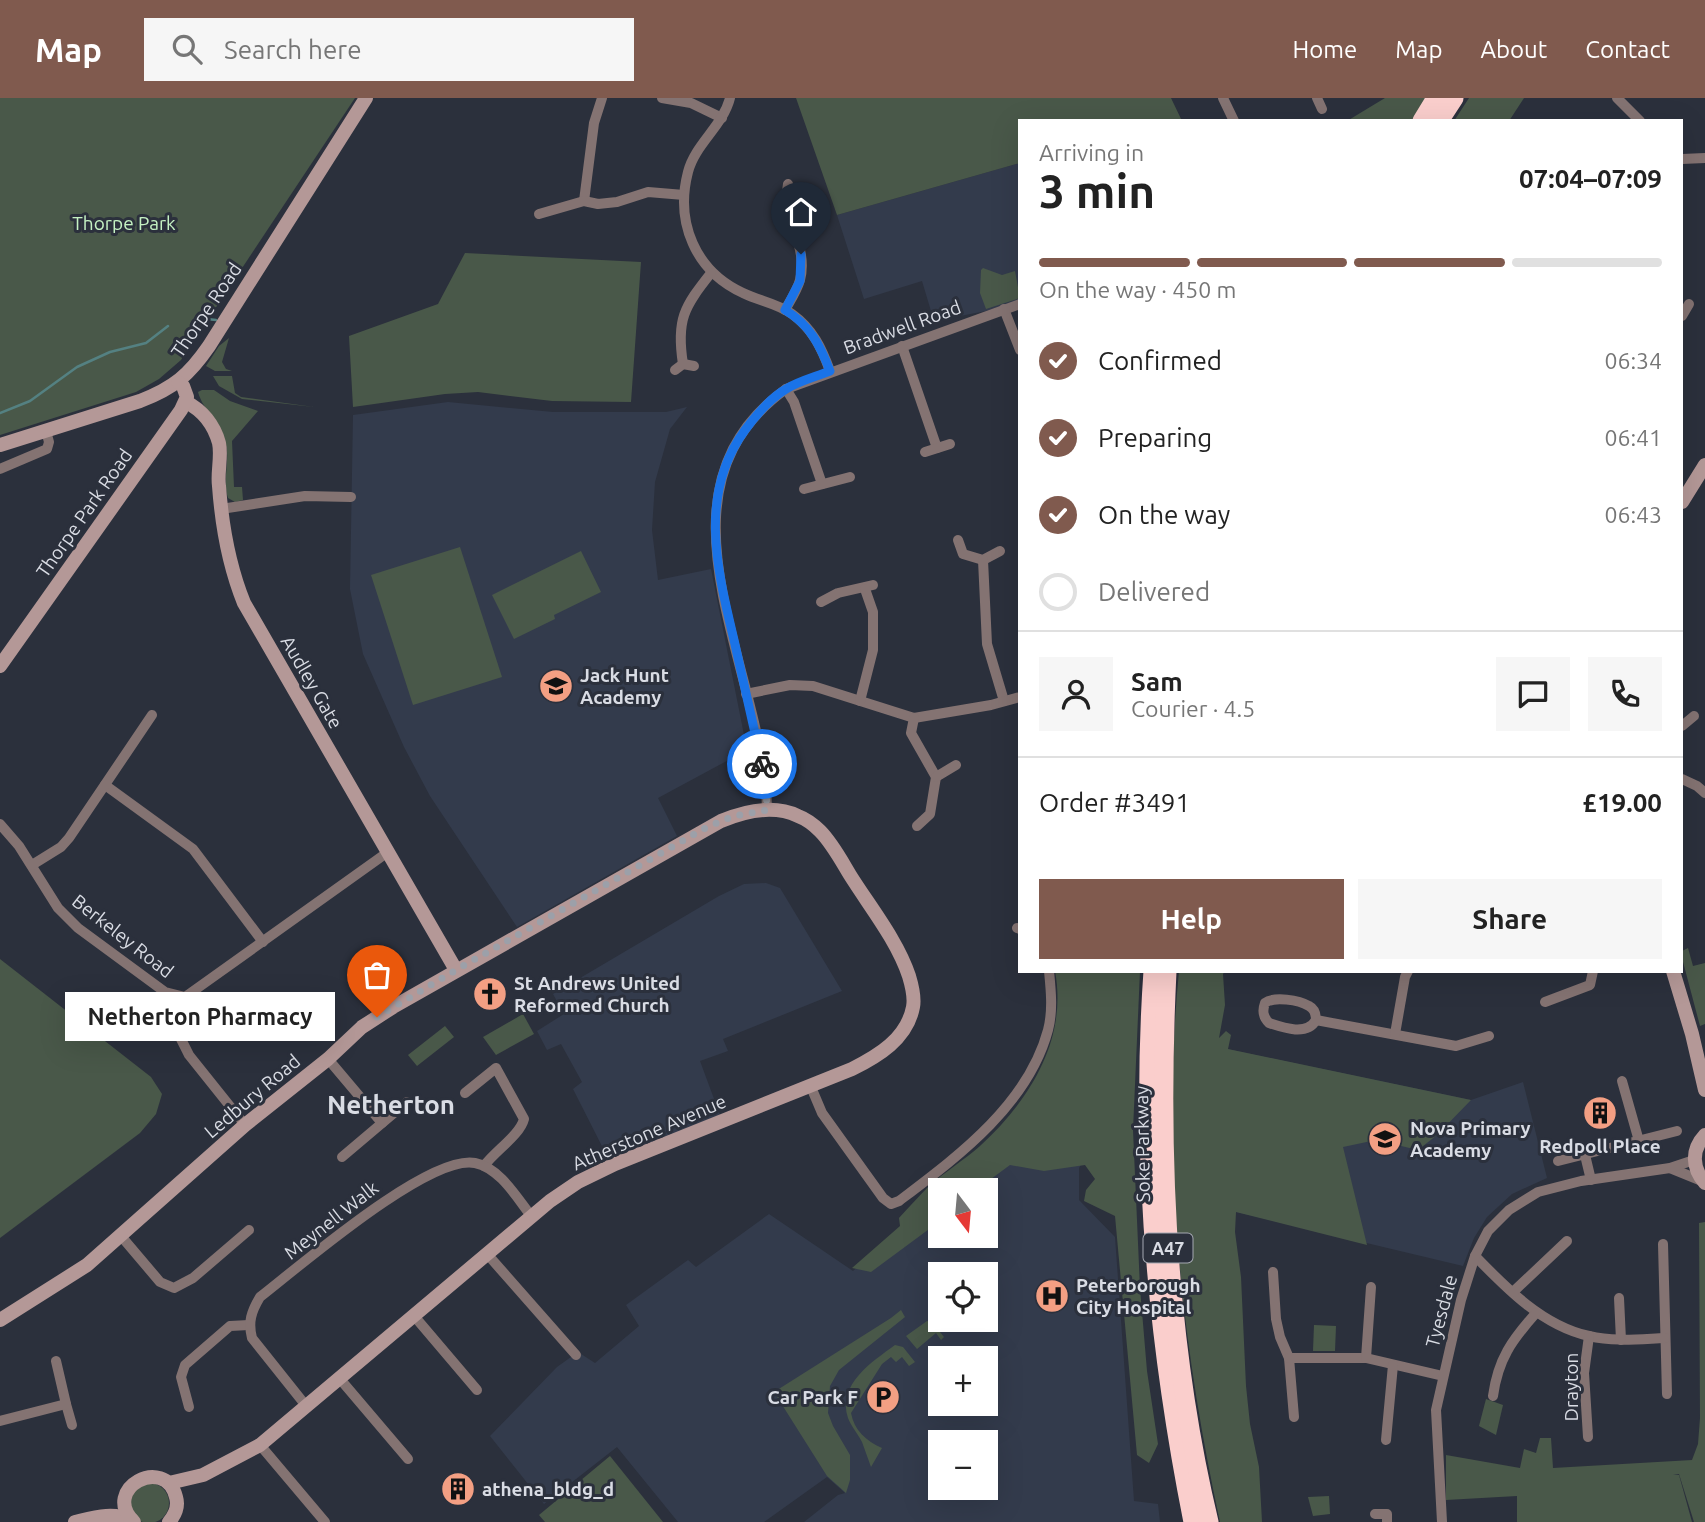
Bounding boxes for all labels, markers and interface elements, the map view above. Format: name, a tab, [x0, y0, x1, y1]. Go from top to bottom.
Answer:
search box	[144, 18, 634, 81]
icon: search	[168, 30, 206, 68]
text: Map	[35, 31, 102, 68]
text: Search here	[224, 35, 362, 64]
text: Home	[1292, 36, 1357, 63]
text: Map	[1395, 36, 1442, 63]
text: About	[1480, 36, 1547, 63]
text: Contact	[1585, 36, 1670, 63]
text: Arriving in	[1039, 140, 1144, 165]
text: 07:04–07:09	[1519, 164, 1662, 193]
text: 3 min	[1039, 165, 1155, 217]
pin	[771, 182, 831, 254]
icon: home	[782, 193, 820, 231]
park label: Thorpe Park	[72, 212, 176, 234]
street label: Thorpe Road	[166, 258, 246, 362]
text: On the way · 450 m	[1039, 277, 1236, 302]
street label: Bradwell Road	[840, 296, 964, 358]
icon: check	[1039, 342, 1077, 380]
text: Confirmed	[1098, 346, 1222, 375]
text: 06:34	[1604, 348, 1662, 373]
icon: check	[1039, 419, 1077, 457]
text: Preparing	[1098, 423, 1212, 452]
text: 06:41	[1604, 425, 1662, 450]
street label: Thorpe Park Road	[32, 445, 136, 581]
icon: check	[1039, 496, 1077, 534]
text: On the way	[1098, 500, 1230, 529]
text: 06:43	[1604, 502, 1662, 527]
text: Delivered	[1098, 577, 1210, 606]
street label: Audley Gate	[277, 632, 347, 732]
button: person	[1039, 657, 1113, 731]
button: chat	[1496, 657, 1570, 731]
button: phone	[1588, 657, 1662, 731]
place label: Jack Hunt Academy	[580, 664, 669, 708]
school or university icon: Jack Hunt Academy	[537, 667, 575, 705]
text: Sam	[1131, 667, 1183, 696]
text: Courier · 4.5	[1131, 696, 1255, 721]
courier	[727, 729, 797, 799]
icon: bike	[743, 745, 781, 783]
text: Order #3491	[1039, 788, 1190, 817]
text: £19.00	[1582, 788, 1662, 817]
button: Help	[1039, 879, 1344, 959]
button: Share	[1358, 879, 1662, 959]
street label: Berkeley Road	[68, 890, 178, 982]
pin	[347, 945, 407, 1017]
icon: bag	[358, 956, 396, 994]
place label: St Andrews United Reformed Church	[514, 972, 680, 1016]
church icon: St Andrews United Reformed Church	[471, 975, 509, 1013]
callout: Netherton Pharmacy	[65, 992, 335, 1042]
text: Netherton Pharmacy	[88, 1004, 312, 1029]
street label: Ledbury Road	[200, 1050, 304, 1142]
street label: Soke Parkway	[1130, 1086, 1154, 1202]
district label: Netherton	[327, 1090, 455, 1119]
street label: Atherstone Avenue	[569, 1090, 729, 1174]
building icon: Redpoll Place	[1581, 1094, 1619, 1132]
place label: Nova Primary Academy	[1410, 1117, 1531, 1161]
school or university icon: Nova Primary Academy	[1366, 1120, 1404, 1158]
place label: Redpoll Place	[1539, 1135, 1661, 1157]
street label: Meynell Walk	[280, 1176, 383, 1264]
north arrow	[928, 1178, 998, 1248]
map controls	[928, 1178, 998, 1500]
road number: A47	[1144, 1233, 1192, 1262]
button: locate	[928, 1262, 998, 1332]
street label: Tyesdale	[1421, 1272, 1461, 1350]
place label: Peterborough City Hospital	[1076, 1274, 1201, 1318]
hospital icon: Peterborough City Hospital	[1033, 1277, 1071, 1315]
button: +	[928, 1346, 998, 1416]
street label: Drayton	[1560, 1353, 1582, 1421]
parking icon: Car Park F	[864, 1378, 902, 1416]
place label: Car Park F	[767, 1386, 858, 1408]
button: −	[928, 1430, 998, 1500]
building icon: athena_bldg_d	[439, 1470, 477, 1508]
place label: athena_bldg_d	[482, 1478, 614, 1500]

